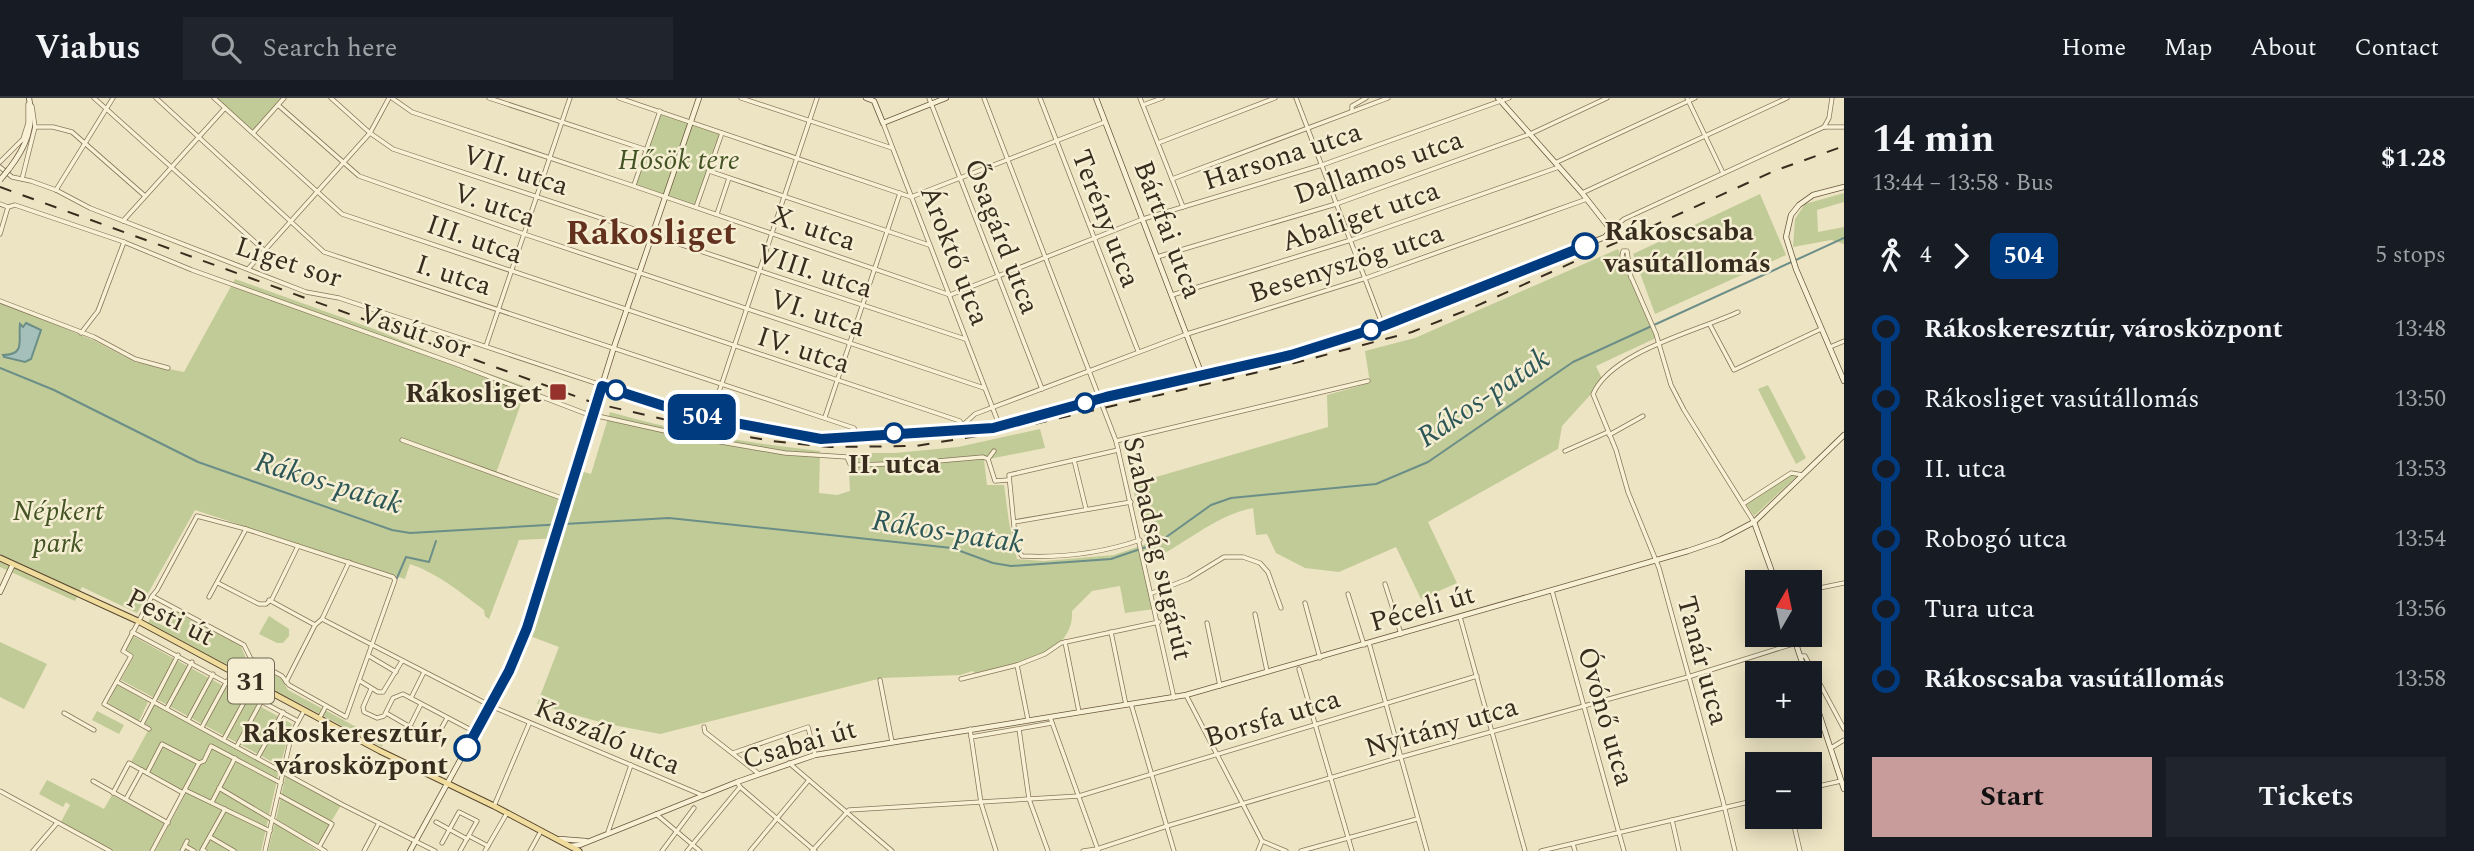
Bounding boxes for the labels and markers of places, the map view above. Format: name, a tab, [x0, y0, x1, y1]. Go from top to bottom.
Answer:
place label: Rákoscsaba vasútállomás	[1602, 210, 1771, 285]
marker: Rákoscsaba vasútállomás	[1572, 233, 1598, 259]
unlabelled marker	[1361, 320, 1381, 340]
place label: Rákosliget	[405, 372, 542, 415]
unlabelled marker	[606, 380, 626, 400]
marker: Rákosliget	[548, 382, 568, 402]
unlabelled marker	[1075, 393, 1095, 413]
marker: II. utca	[884, 423, 904, 443]
place label: II. utca	[848, 443, 941, 486]
place label: Rákoskeresztúr, városközpont	[242, 712, 448, 787]
marker: Rákoskeresztúr, városközpont	[454, 735, 480, 761]

